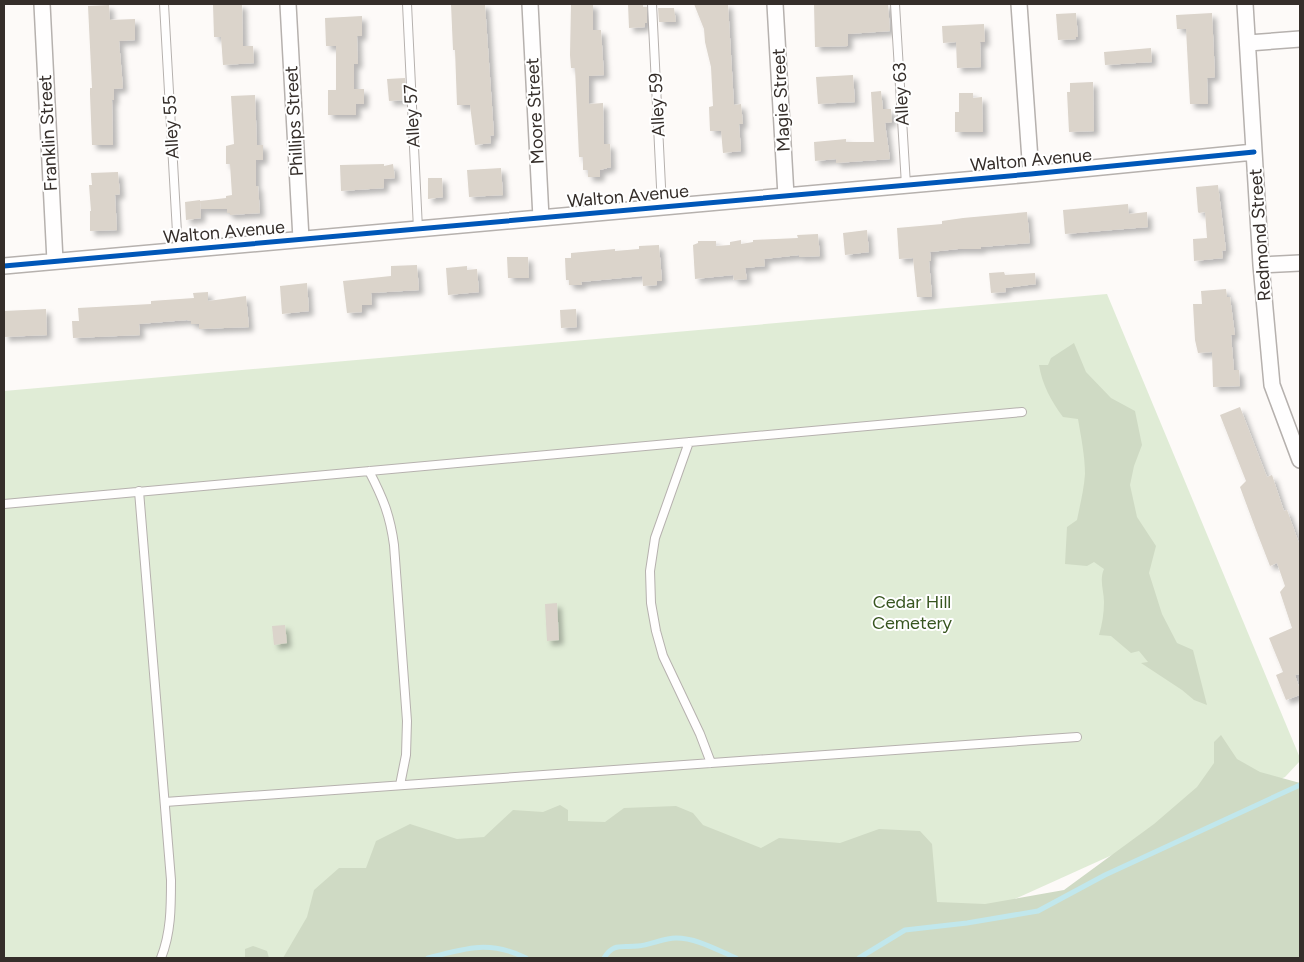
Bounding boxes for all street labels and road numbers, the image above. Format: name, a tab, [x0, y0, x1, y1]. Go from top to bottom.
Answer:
street label: Magie Street	[767, 47, 795, 152]
street label: Moore Street	[521, 57, 549, 165]
street label: Alley 63	[888, 62, 914, 126]
street label: Phillips Street	[280, 65, 308, 177]
street label: Alley 59	[644, 72, 670, 138]
street label: Franklin Street	[34, 74, 62, 192]
street label: Alley 57	[399, 83, 425, 148]
street label: Alley 55	[158, 94, 184, 160]
street label: Walton Avenue	[969, 144, 1093, 176]
street label: Redmond Street	[1244, 168, 1276, 302]
street label: Walton Avenue	[566, 180, 690, 212]
street label: Walton Avenue	[162, 216, 286, 248]

